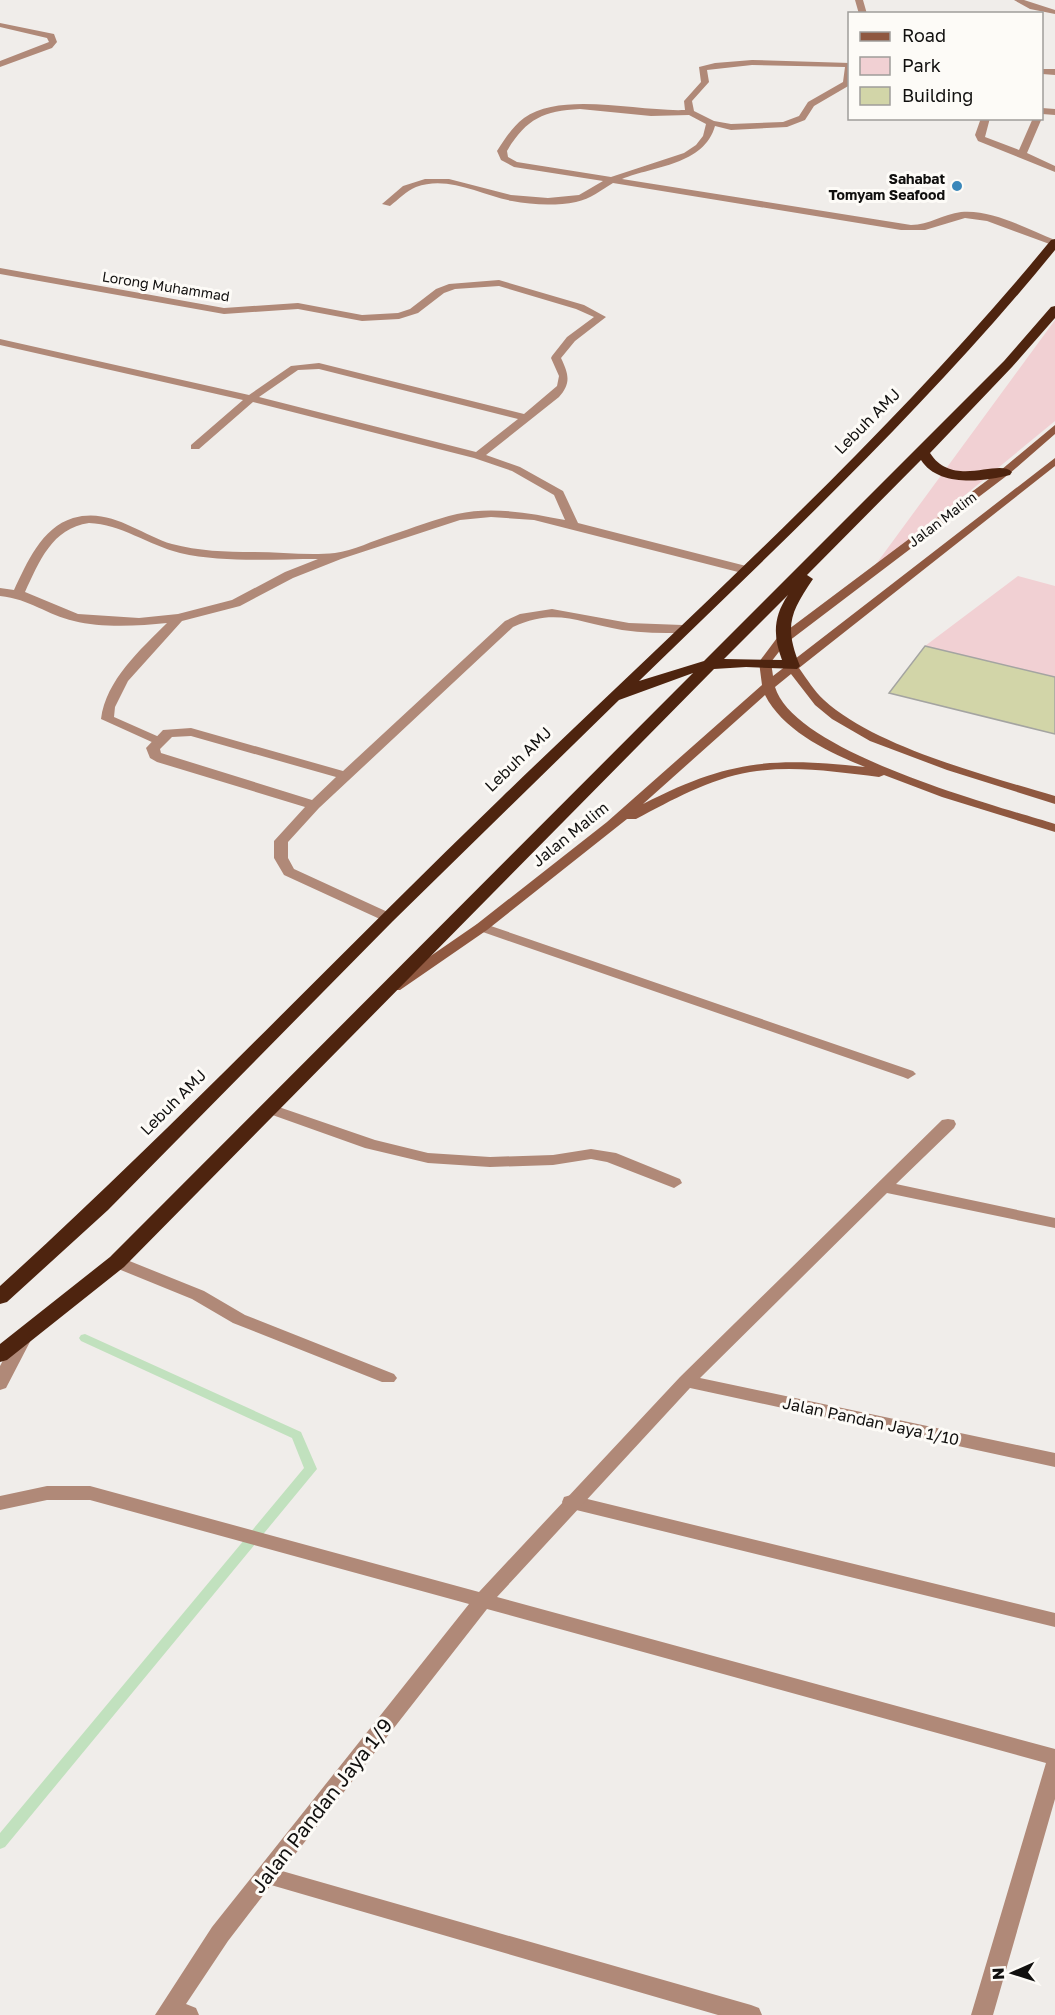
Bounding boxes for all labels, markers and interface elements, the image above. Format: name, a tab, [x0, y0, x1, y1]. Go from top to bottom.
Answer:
legend	[848, 12, 1043, 120]
text: Road	[902, 24, 946, 46]
text: Park	[902, 54, 941, 76]
text: Building	[902, 84, 973, 106]
place label: Sahabat Tomyam Seafood	[829, 170, 945, 203]
marker: Sahabat Tomyam Seafood	[950, 179, 964, 193]
street label: Lorong Muhammad	[101, 268, 231, 304]
street label: Lebuh AMJ	[830, 384, 904, 458]
street label: Jalan Malim	[905, 488, 979, 550]
street label: Lebuh AMJ	[480, 722, 556, 796]
street label: Jalan Malim	[528, 797, 612, 871]
street label: Lebuh AMJ	[136, 1065, 210, 1139]
street label: Jalan Pandan Jaya 1/10	[781, 1392, 961, 1450]
street label: Jalan Pandan Jaya 1/9	[245, 1713, 397, 1897]
north arrow	[983, 1943, 1043, 2003]
text: N	[988, 1967, 1008, 1980]

